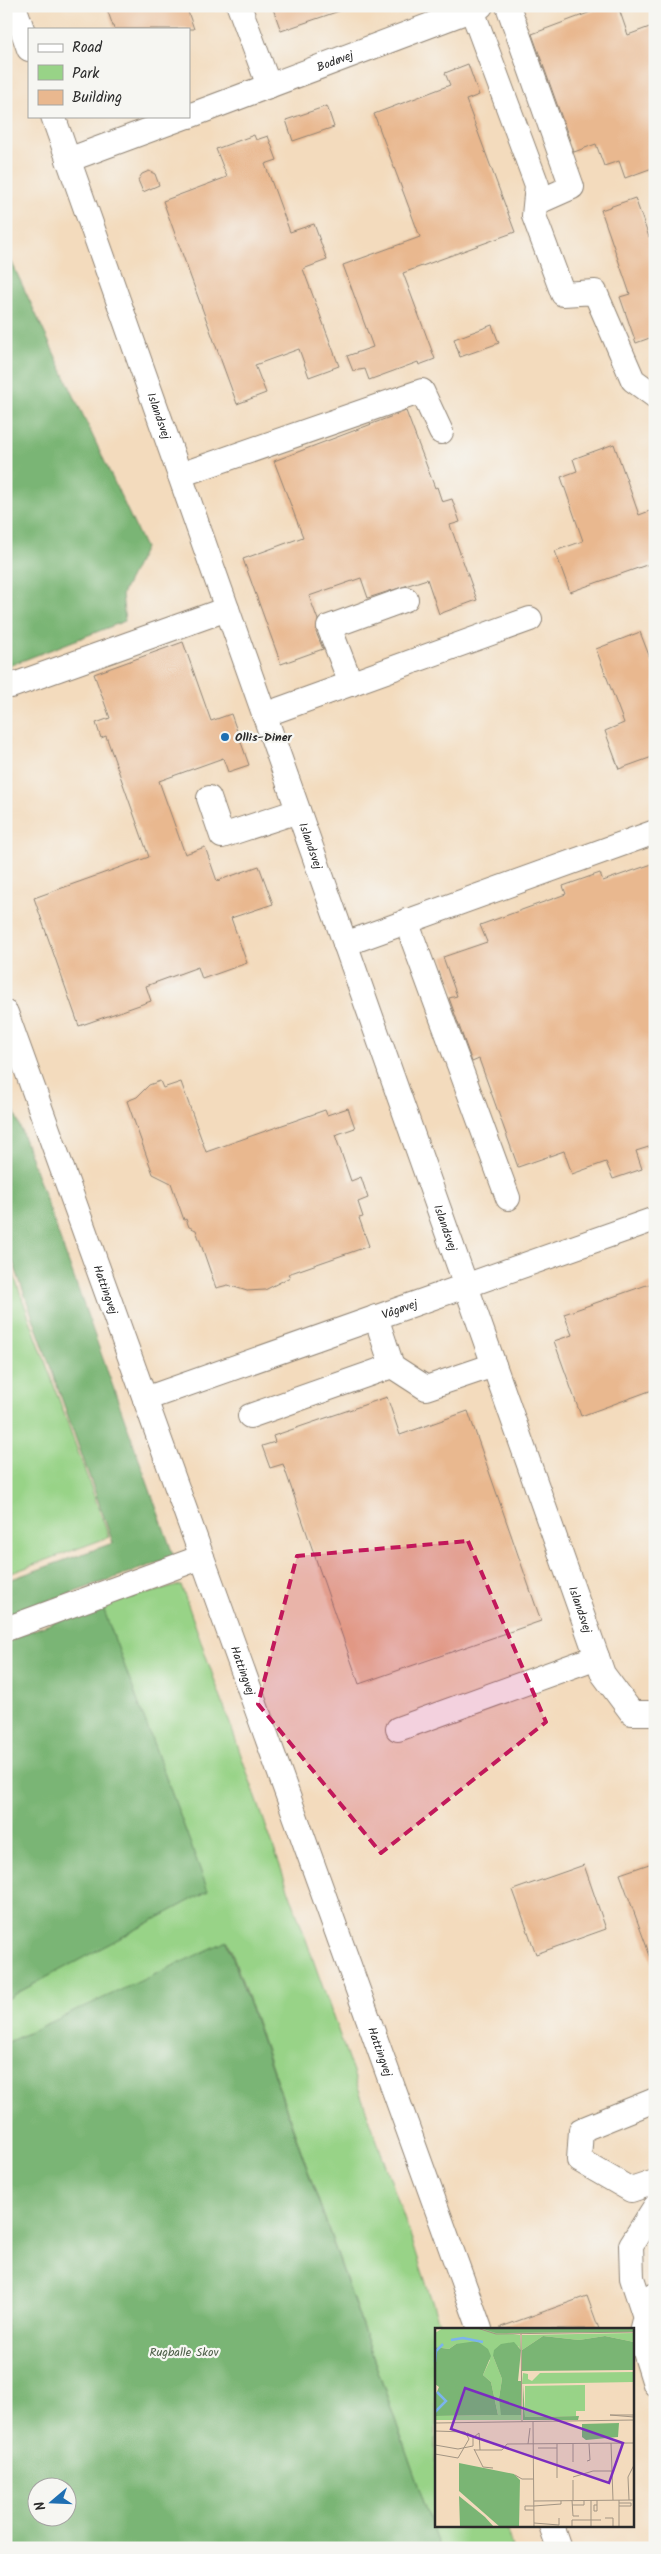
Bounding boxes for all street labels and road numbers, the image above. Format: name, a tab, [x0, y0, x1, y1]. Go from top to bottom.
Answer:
street label: Bodøvej	[314, 45, 357, 77]
street label: Islandsvej	[142, 390, 176, 443]
street label: Islandsvej	[294, 820, 328, 873]
street label: Islandsvej	[428, 1202, 463, 1255]
street label: Hattingvej	[88, 1262, 124, 1318]
street label: Vågøvej	[379, 1294, 421, 1324]
street label: Islandsvej	[563, 1584, 598, 1637]
street label: Hattingvej	[225, 1643, 261, 1699]
street label: Hattingvej	[362, 2024, 398, 2080]

